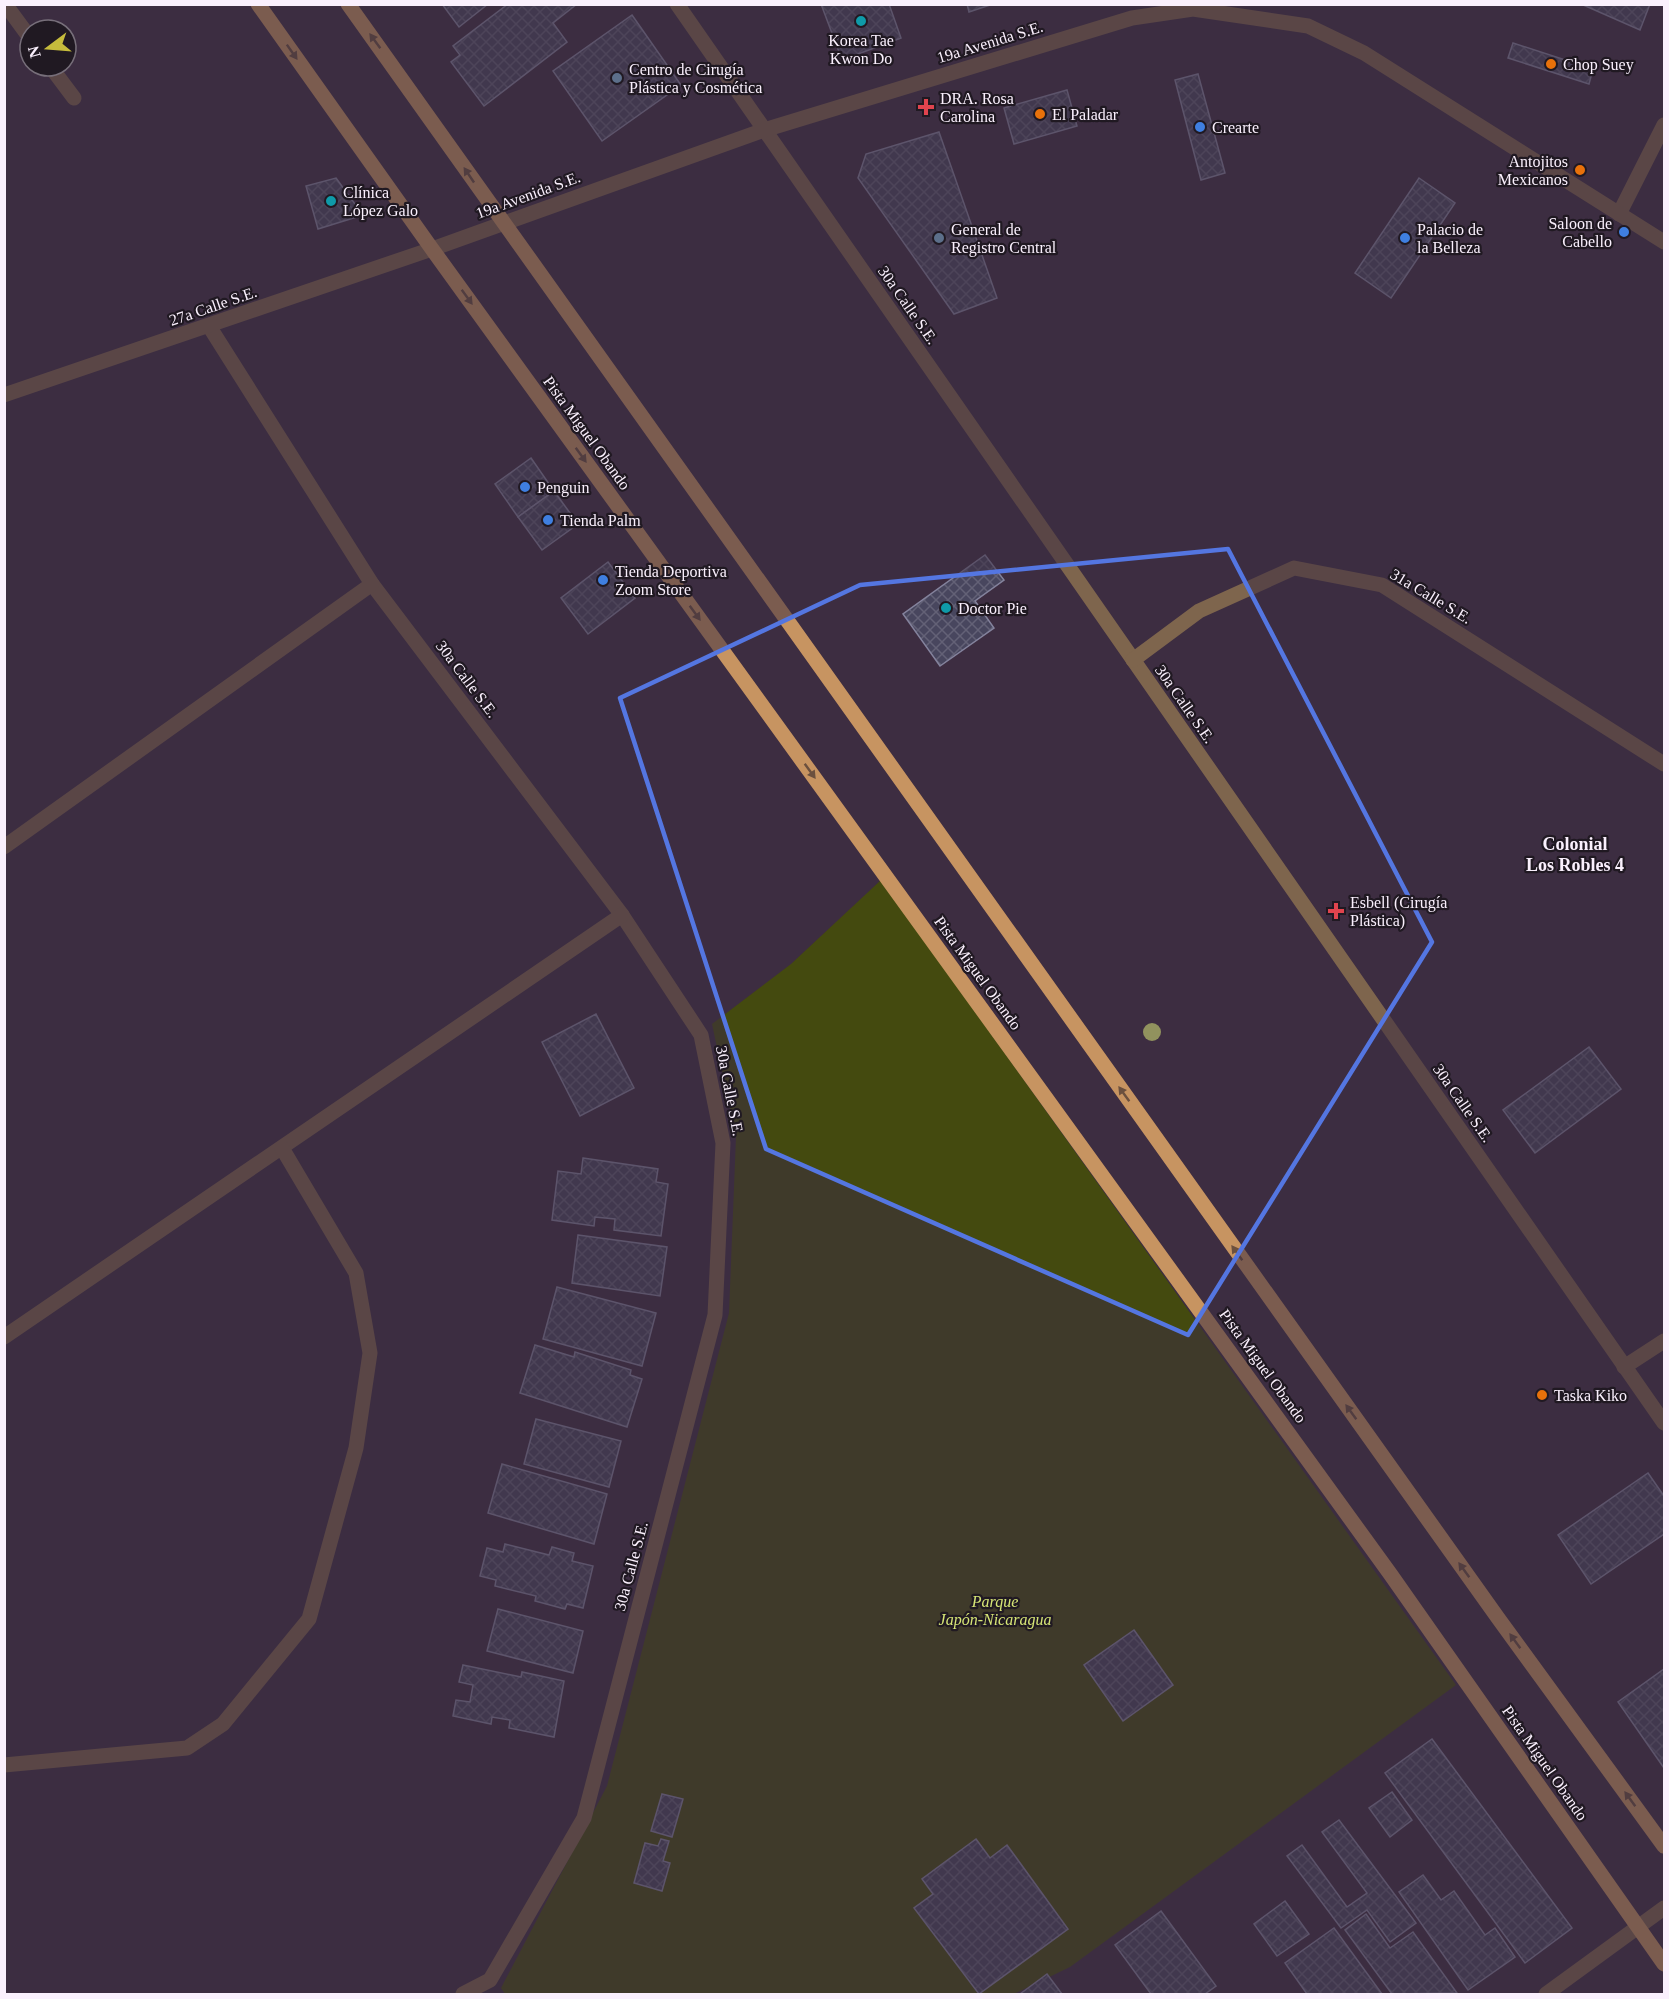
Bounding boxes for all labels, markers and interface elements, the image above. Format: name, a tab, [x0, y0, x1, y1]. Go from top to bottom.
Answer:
marker: Korea Tae Kwon Do	[854, 14, 868, 28]
north arrow	[18, 18, 78, 78]
street label: 19a Avenida S.E.	[935, 18, 1045, 66]
place label: Korea Tae Kwon Do	[828, 32, 894, 67]
one-way arrow	[369, 33, 381, 49]
text: N	[24, 44, 44, 60]
one-way arrow	[286, 44, 298, 60]
place label: Chop Suey	[1563, 56, 1634, 74]
marker: Chop Suey	[1544, 57, 1558, 71]
place label: Centro de Cirugía Plástica y Cosmética	[629, 61, 762, 97]
marker: Centro de Cirugía Plástica y Cosmética	[610, 71, 624, 85]
place label: DRA. Rosa Carolina	[940, 90, 1014, 125]
marker: DRA. Rosa Carolina	[917, 98, 935, 116]
place label: El Paladar	[1052, 106, 1119, 123]
marker: El Paladar	[1033, 107, 1047, 121]
place label: Crearte	[1212, 119, 1259, 136]
marker: Crearte	[1193, 120, 1207, 134]
place label: Antojitos Mexicanos	[1498, 153, 1568, 188]
marker: Antojitos Mexicanos	[1573, 163, 1587, 177]
one-way arrow	[464, 167, 475, 183]
street label: 19a Avenida S.E.	[473, 168, 583, 222]
place label: Clínica López Galo	[343, 184, 418, 220]
marker: Clínica López Galo	[324, 194, 338, 208]
place label: Saloon de Cabello	[1548, 215, 1612, 250]
place label: General de Registro Central	[951, 221, 1057, 257]
place label: Palacio de la Belleza	[1417, 221, 1483, 256]
marker: Saloon de Cabello	[1617, 225, 1631, 239]
marker: General de Registro Central	[932, 231, 946, 245]
marker: Palacio de la Belleza	[1398, 231, 1412, 245]
street label: 30a Calle S.E.	[875, 263, 941, 347]
street label: 27a Calle S.E.	[167, 283, 259, 329]
one-way arrow	[460, 289, 472, 304]
street label: Pista Miguel Obando	[539, 373, 634, 494]
one-way arrow	[575, 446, 587, 462]
place label: Penguin	[537, 479, 589, 497]
marker: Penguin	[518, 480, 532, 494]
place label: Tienda Palm	[560, 512, 641, 529]
marker: Tienda Palm	[541, 513, 555, 527]
place label: Tienda Deportiva Zoom Store	[615, 563, 727, 598]
street label: 31a Calle S.E.	[1387, 565, 1475, 627]
marker: Tienda Deportiva Zoom Store	[596, 573, 610, 587]
place label: Doctor Pie	[958, 600, 1027, 617]
marker: Doctor Pie	[939, 601, 953, 615]
one-way arrow	[689, 604, 701, 620]
street label: 30a Calle S.E.	[433, 637, 501, 721]
street label: 30a Calle S.E.	[1152, 662, 1218, 746]
one-way arrow	[803, 763, 815, 778]
district label: Colonial Los Robles 4	[1526, 834, 1624, 875]
place label: Esbell (Cirugía Plástica)	[1350, 894, 1447, 930]
marker: Esbell (Cirugía Plástica)	[1327, 902, 1345, 920]
street label: Pista Miguel Obando	[930, 913, 1025, 1034]
street label: 30a Calle S.E.	[713, 1044, 747, 1138]
street label: 30a Calle S.E.	[1430, 1061, 1496, 1145]
one-way arrow	[1118, 1087, 1130, 1103]
one-way arrow	[1232, 1246, 1244, 1261]
street label: Pista Miguel Obando	[1215, 1306, 1310, 1427]
place label: Taska Kiko	[1554, 1387, 1627, 1404]
marker: Taska Kiko	[1535, 1388, 1549, 1402]
one-way arrow	[1345, 1404, 1357, 1420]
street label: 30a Calle S.E.	[611, 1520, 651, 1612]
one-way arrow	[1458, 1563, 1470, 1579]
park label: Parque Japón-Nicaragua	[939, 1593, 1051, 1629]
one-way arrow	[1509, 1634, 1521, 1650]
street label: Pista Miguel Obando	[1498, 1702, 1591, 1824]
one-way arrow	[1624, 1791, 1636, 1807]

